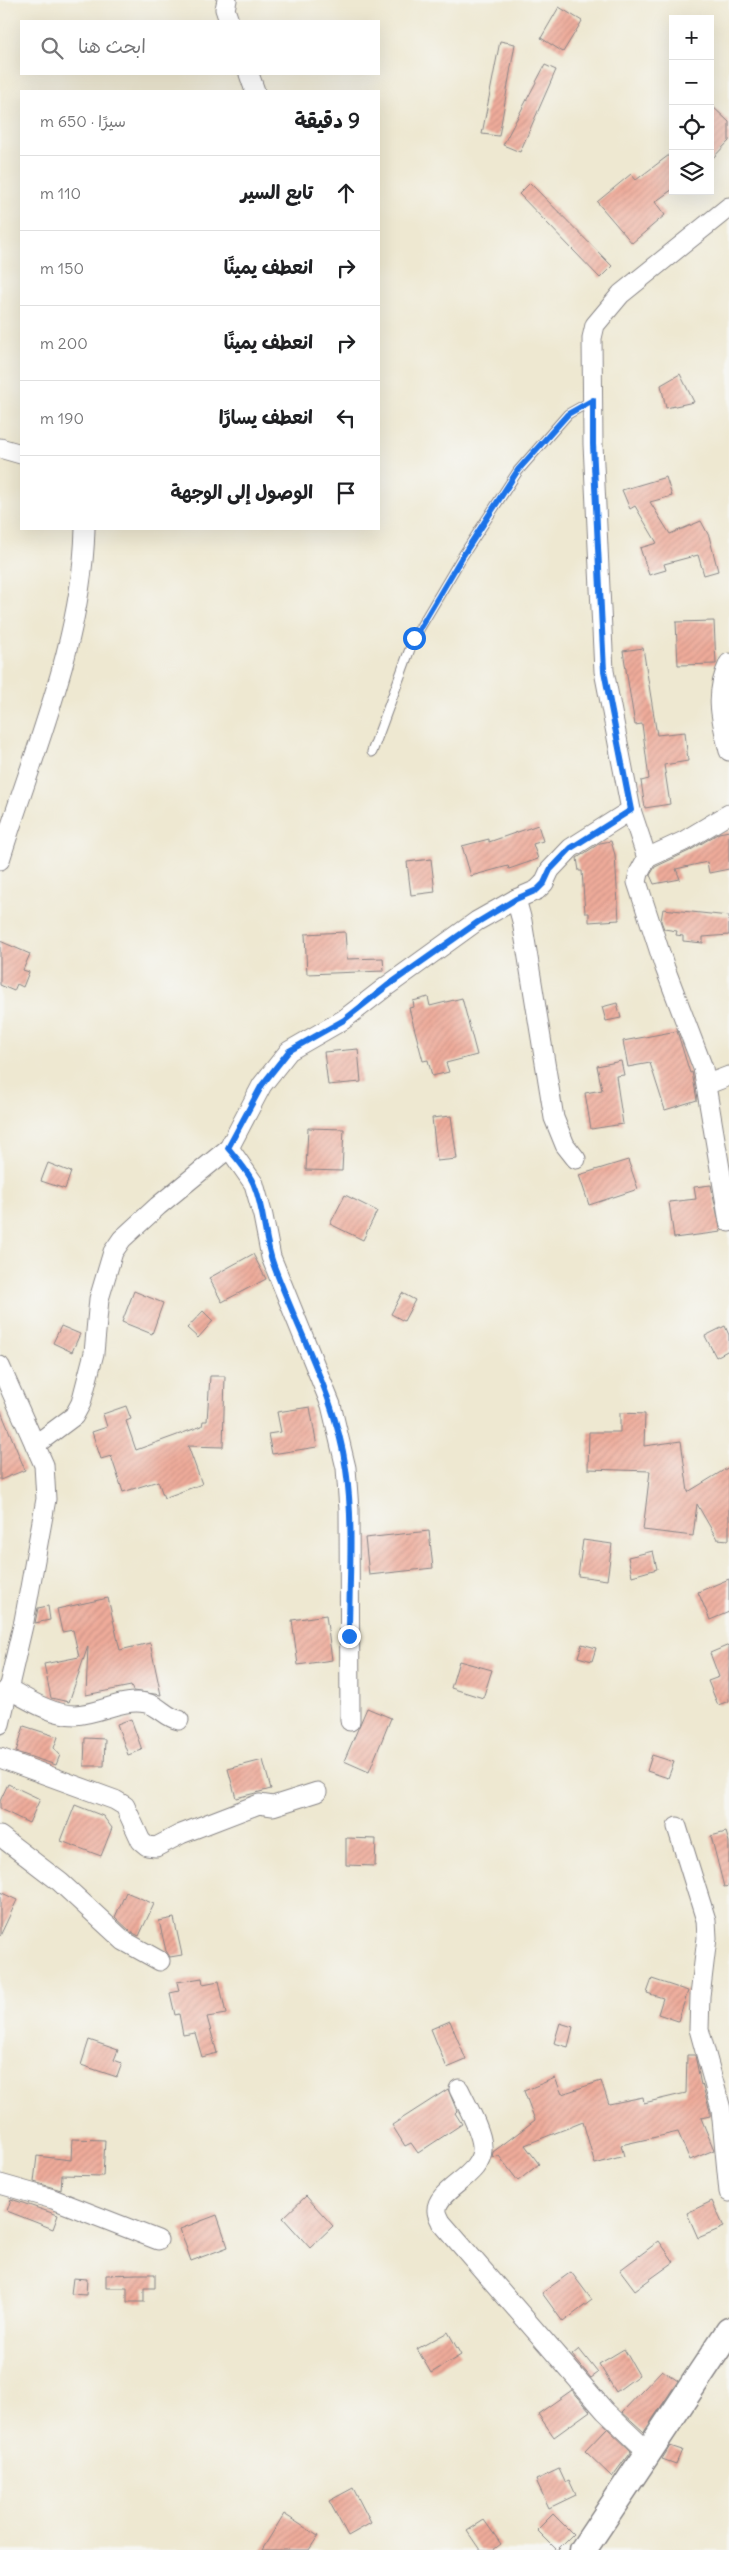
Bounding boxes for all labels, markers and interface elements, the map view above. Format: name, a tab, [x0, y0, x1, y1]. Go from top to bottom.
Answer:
map controls	[669, 15, 714, 195]
button: +	[669, 15, 714, 60]
search box	[20, 20, 380, 75]
icon: search	[38, 34, 66, 62]
text: ابحث هنا	[78, 34, 146, 58]
button: −	[669, 60, 714, 105]
button: locate	[669, 105, 714, 150]
text: 9 دقيقة	[294, 107, 360, 134]
text: سيرًا · 650 m	[40, 111, 126, 131]
button: layers	[669, 150, 714, 195]
icon: ahead	[332, 179, 360, 207]
text: تابع السير	[241, 180, 313, 204]
text: 110 m	[40, 183, 81, 203]
icon: right	[332, 254, 360, 282]
text: انعطف يمينًا	[224, 255, 313, 279]
text: 150 m	[40, 258, 84, 278]
icon: right	[332, 329, 360, 357]
text: انعطف يمينًا	[224, 330, 313, 354]
text: 200 m	[40, 333, 88, 353]
icon: left	[332, 404, 360, 432]
text: انعطف يسارًا	[219, 405, 313, 429]
text: 190 m	[40, 408, 84, 428]
icon: arrive	[332, 479, 360, 507]
text: الوصول إلى الوجهة	[170, 480, 313, 504]
route start	[403, 627, 426, 650]
route end	[338, 1625, 361, 1648]

